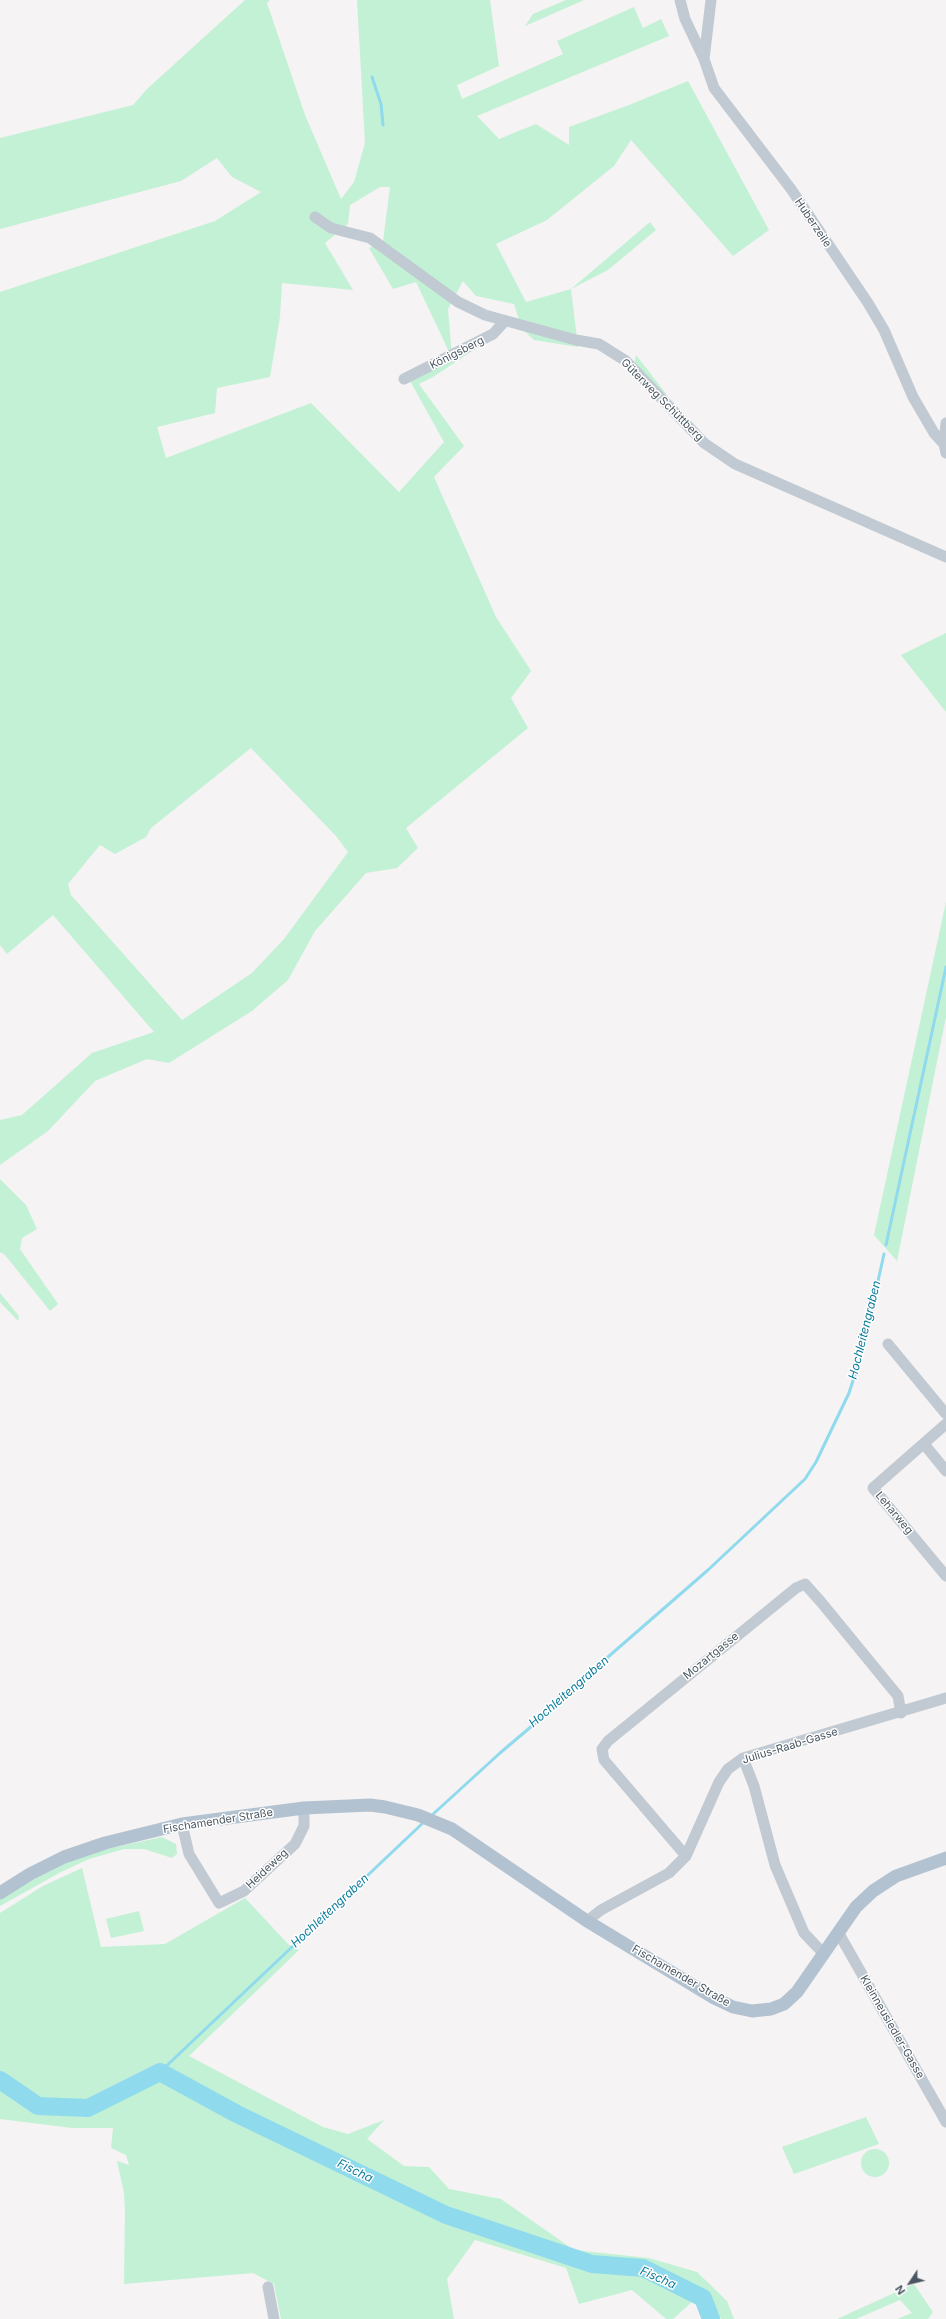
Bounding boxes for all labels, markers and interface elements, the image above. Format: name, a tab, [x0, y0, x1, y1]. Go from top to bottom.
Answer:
street label: Huberzeile	[792, 196, 834, 250]
street label: Königsberg	[428, 334, 486, 372]
street label: Güterweg Schüttberg	[618, 356, 706, 444]
water label: Hochleitengraben	[846, 1279, 884, 1381]
street label: Leharweg	[872, 1489, 916, 1537]
street label: Mozartgasse	[681, 1630, 741, 1682]
water label: Hochleitengraben	[526, 1653, 612, 1731]
street label: Julius-Raab-Gasse	[741, 1725, 839, 1767]
street label: Fischamender Straße	[162, 1806, 274, 1836]
street label: Heideweg	[243, 1846, 291, 1892]
water label: Hochleitengraben	[288, 1871, 372, 1951]
street label: Fischamender Straße	[630, 1943, 732, 2009]
street label: Kleinneusiedler-Gasse	[857, 1973, 927, 2081]
water label: Fischa	[335, 2156, 375, 2186]
north arrow	[890, 2263, 930, 2303]
water label: Fischa	[638, 2264, 678, 2292]
text: N	[892, 2282, 908, 2297]

